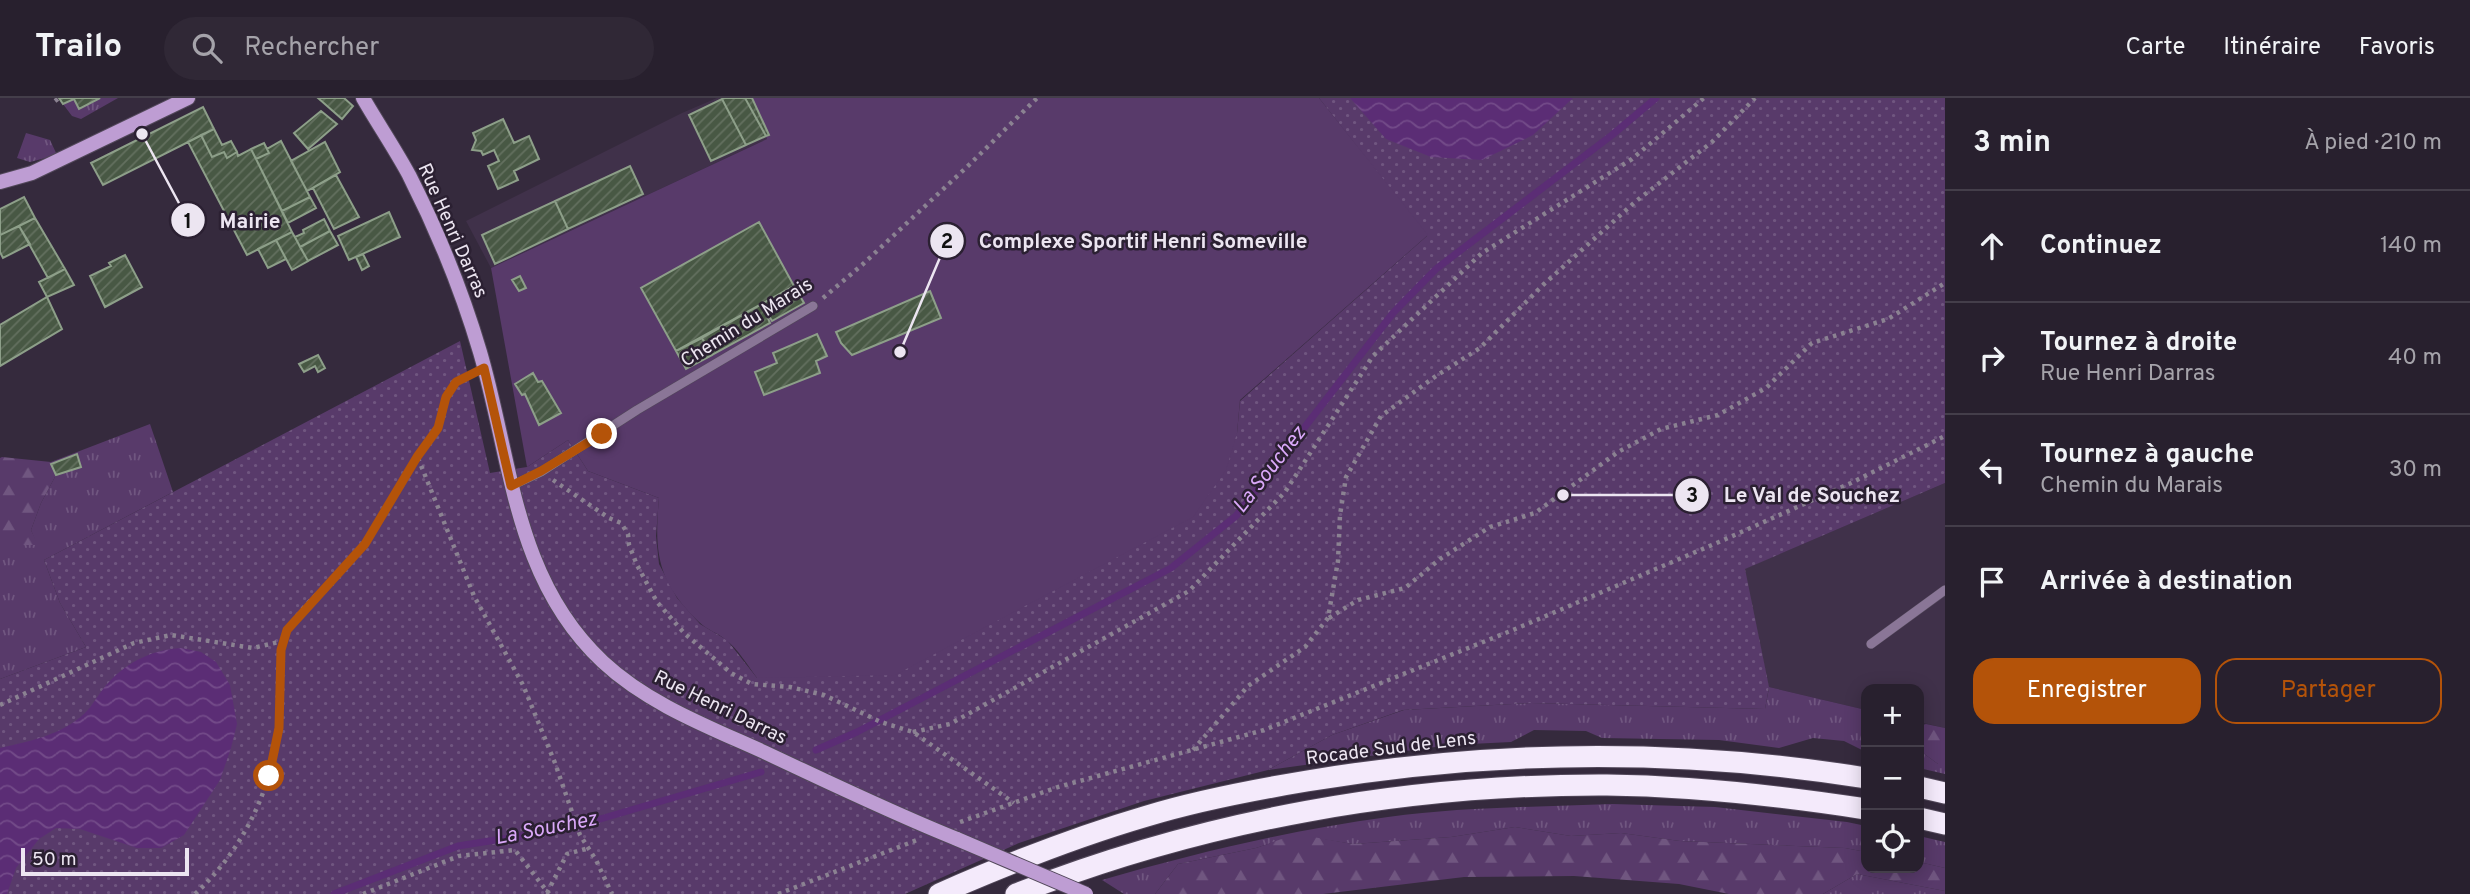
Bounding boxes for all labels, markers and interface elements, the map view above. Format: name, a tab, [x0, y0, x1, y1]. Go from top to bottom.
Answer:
search box	[164, 17, 654, 80]
text: Trailo	[35, 27, 122, 69]
icon: search	[188, 29, 226, 67]
text: Rechercher	[244, 32, 379, 65]
text: Carte	[2125, 33, 2185, 63]
text: Itinéraire	[2223, 33, 2321, 63]
text: Favoris	[2359, 33, 2435, 63]
text: 3 min	[1973, 125, 2051, 162]
text: À pied · 210 m	[2304, 129, 2442, 158]
street label: Rue Henri Darras	[412, 160, 492, 302]
callout: Mairie	[170, 199, 294, 241]
text: 1	[184, 209, 192, 236]
text: Mairie	[220, 209, 280, 236]
callout: Complexe Sportif Henri Someville	[930, 220, 1321, 262]
icon: ahead	[1973, 227, 2011, 265]
text: 2	[941, 229, 953, 256]
text: Complexe Sportif Henri Someville	[979, 229, 1307, 256]
text: Continuez	[2040, 230, 2162, 263]
text: 140 m	[2380, 232, 2442, 261]
street label: Chemin du Marais	[676, 273, 818, 373]
text: Tournez à droite	[2040, 327, 2237, 360]
icon: right	[1973, 339, 2011, 377]
text: 40 m	[2388, 344, 2442, 373]
text: Rue Henri Darras	[2040, 360, 2216, 389]
route end	[586, 418, 617, 449]
water label: La Souchez	[1227, 420, 1313, 519]
text: Tournez à gauche	[2040, 439, 2254, 472]
icon: left	[1973, 451, 2011, 489]
text: 30 m	[2389, 456, 2442, 485]
text: Chemin du Marais	[2040, 472, 2223, 501]
callout: Le Val de Souchez	[1674, 474, 1915, 516]
text: 3	[1686, 483, 1698, 510]
text: Le Val de Souchez	[1724, 483, 1900, 510]
icon: arrive	[1973, 563, 2011, 601]
text: Arrivée à destination	[2040, 566, 2293, 599]
button: Enregistrer	[1973, 658, 2201, 724]
button: Partager	[2215, 658, 2442, 724]
street label: Rue Henri Darras	[650, 665, 790, 751]
map controls	[1861, 684, 1924, 873]
button: +	[1861, 684, 1924, 747]
street label: Rocade Sud de Lens	[1305, 727, 1477, 771]
button: −	[1861, 747, 1924, 810]
route start	[253, 760, 284, 791]
water label: La Souchez	[493, 806, 600, 852]
button: locate	[1861, 810, 1924, 873]
scale bar	[21, 845, 189, 877]
text: 50 m	[32, 848, 77, 872]

